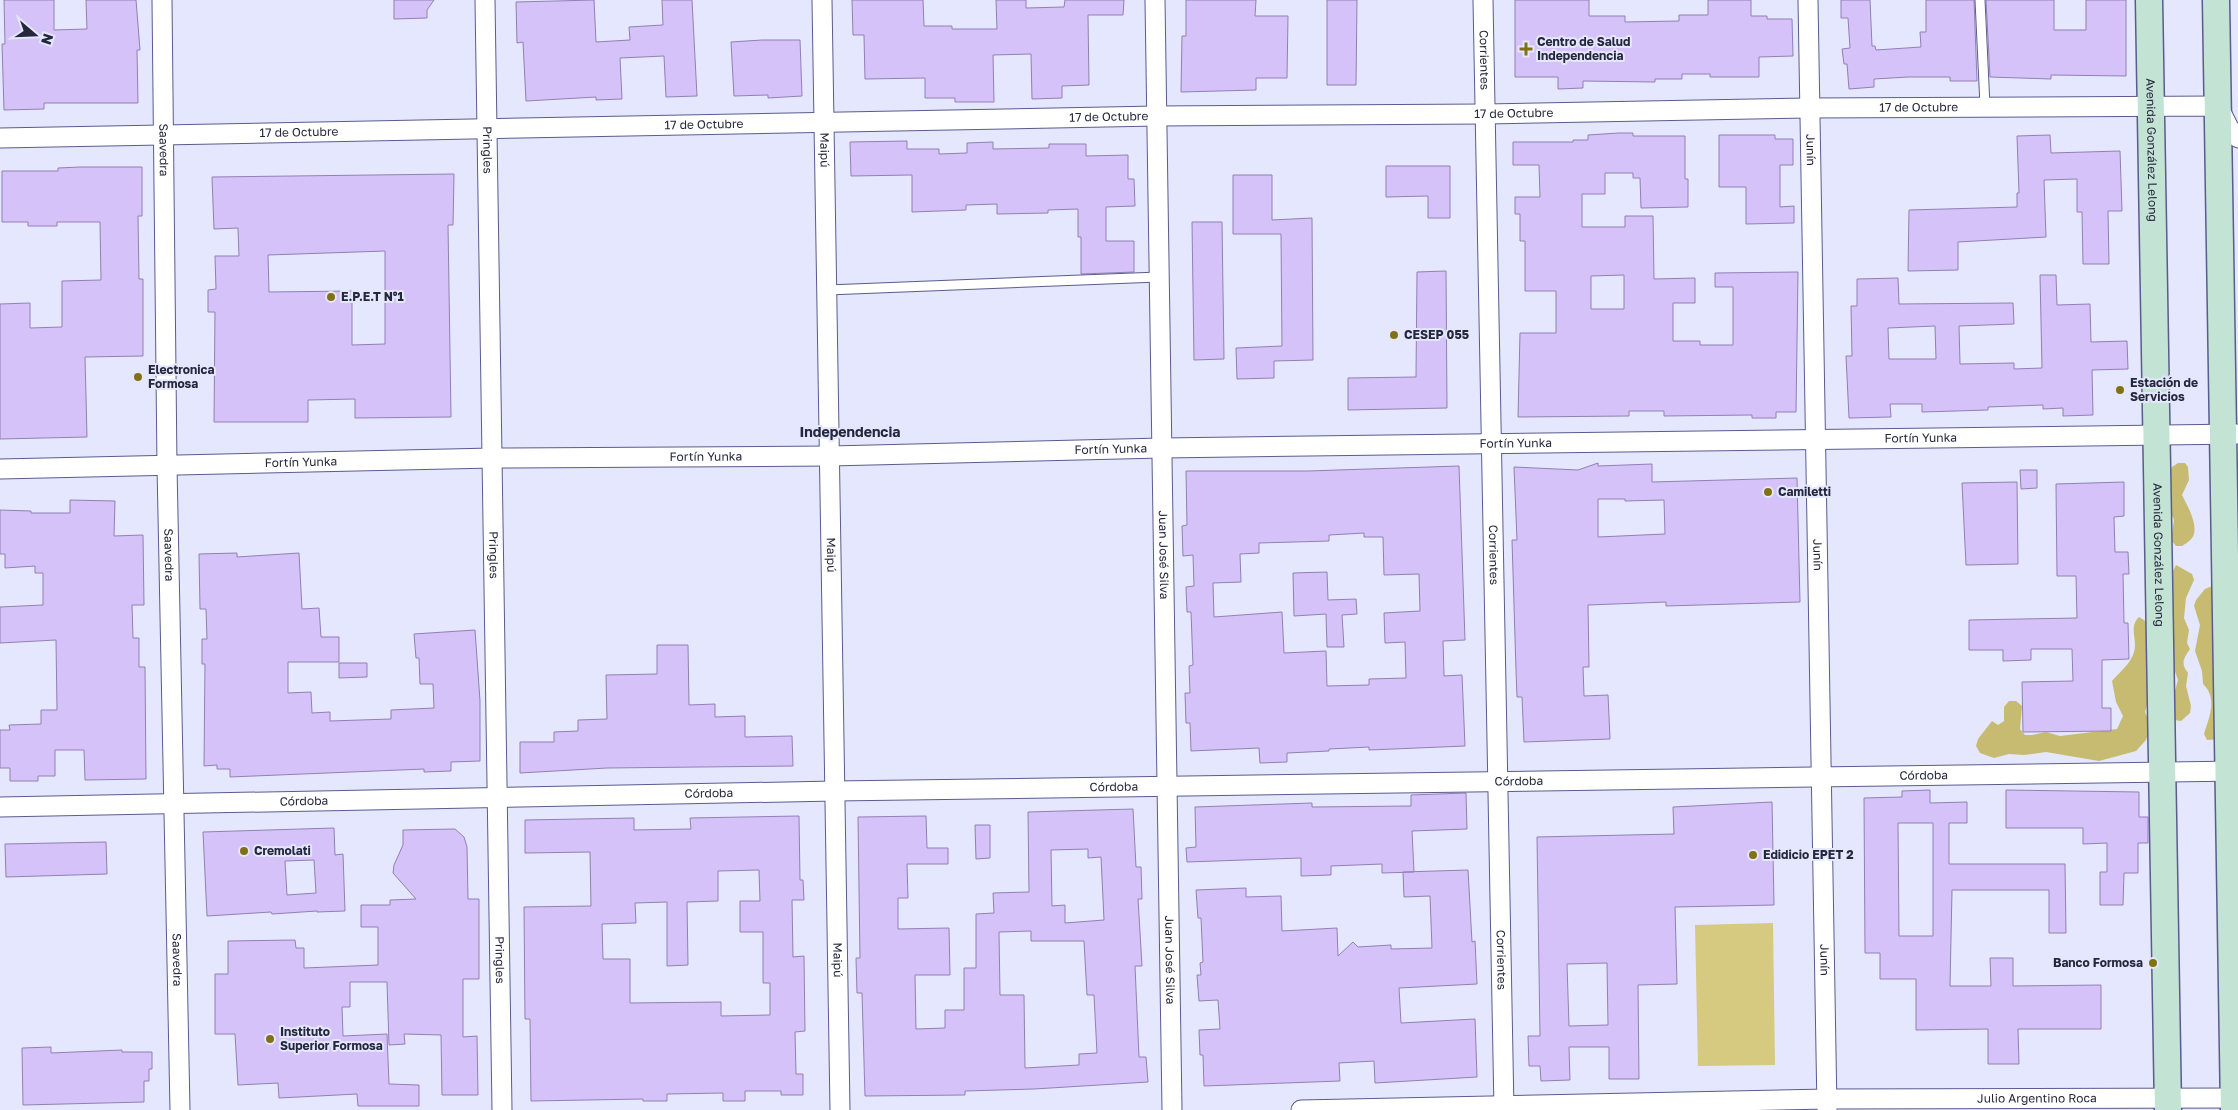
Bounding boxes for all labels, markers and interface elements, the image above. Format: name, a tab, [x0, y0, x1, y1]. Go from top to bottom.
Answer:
north arrow	[10, 10, 60, 60]
street label: Corrientes	[1477, 30, 1493, 90]
text: N	[38, 32, 58, 47]
place label: Centro de Salud Independencia	[1537, 34, 1630, 63]
marker: Centro de Salud Independencia	[1519, 42, 1533, 56]
street label: Avenida González Lelong	[2143, 78, 2161, 222]
street label: 17 de Octubre	[1879, 99, 1958, 115]
street label: 17 de Octubre	[1474, 105, 1553, 121]
street label: 17 de Octubre	[1069, 108, 1148, 125]
street label: 17 de Octubre	[664, 116, 744, 132]
street label: Saavedra	[156, 123, 172, 177]
street label: 17 de Octubre	[259, 124, 339, 140]
street label: Pringles	[480, 126, 496, 174]
street label: Maipú	[817, 132, 833, 168]
street label: Junín	[1803, 134, 1819, 166]
place label: E.P.E.T N°1	[341, 289, 404, 304]
marker: E.P.E.T N°1	[325, 291, 337, 303]
place label: CESEP 055	[1404, 327, 1469, 342]
marker: CESEP 055	[1388, 329, 1400, 341]
place label: Electronica Formosa	[148, 362, 214, 391]
marker: Electronica Formosa	[132, 371, 144, 383]
place label: Estación de Servicios	[2130, 375, 2198, 404]
marker: Estación de Servicios	[2114, 384, 2126, 396]
district label: Independencia	[800, 423, 900, 440]
street label: Fortín Yunka	[1884, 430, 1957, 446]
street label: Fortín Yunka	[1479, 435, 1552, 451]
street label: Fortín Yunka	[1074, 440, 1147, 457]
street label: Fortín Yunka	[669, 449, 742, 464]
street label: Fortín Yunka	[264, 453, 337, 470]
street label: Avenida González Lelong	[2150, 483, 2168, 627]
place label: Camiletti	[1778, 484, 1831, 499]
marker: Camiletti	[1762, 486, 1774, 498]
street label: Juan José Silva	[1156, 510, 1172, 600]
street label: Corrientes	[1486, 525, 1502, 585]
street label: Saavedra	[161, 528, 177, 582]
street label: Pringles	[486, 531, 502, 579]
street label: Maipú	[824, 537, 839, 573]
street label: Junín	[1810, 539, 1826, 571]
street label: Córdoba	[1899, 767, 1948, 783]
street label: Córdoba	[1494, 773, 1543, 789]
street label: Córdoba	[1089, 779, 1138, 794]
street label: Córdoba	[684, 785, 733, 801]
street label: Córdoba	[279, 793, 328, 809]
place label: Cremolati	[254, 843, 311, 858]
marker: Cremolati	[238, 845, 250, 857]
place label: Edidicio EPET 2	[1763, 847, 1854, 862]
marker: Edidicio EPET 2	[1747, 849, 1759, 861]
street label: Juan José Silva	[1162, 915, 1178, 1005]
street label: Corrientes	[1494, 930, 1510, 990]
street label: Saavedra	[169, 933, 186, 987]
street label: Pringles	[492, 936, 508, 984]
street label: Maipú	[830, 942, 846, 977]
street label: Junín	[1817, 944, 1833, 976]
place label: Banco Formosa	[2053, 955, 2143, 970]
marker: Banco Formosa	[2147, 957, 2159, 969]
place label: Instituto Superior Formosa	[280, 1024, 383, 1053]
marker: Instituto Superior Formosa	[264, 1033, 276, 1045]
street label: Julio Argentino Roca	[1977, 1090, 2097, 1106]

